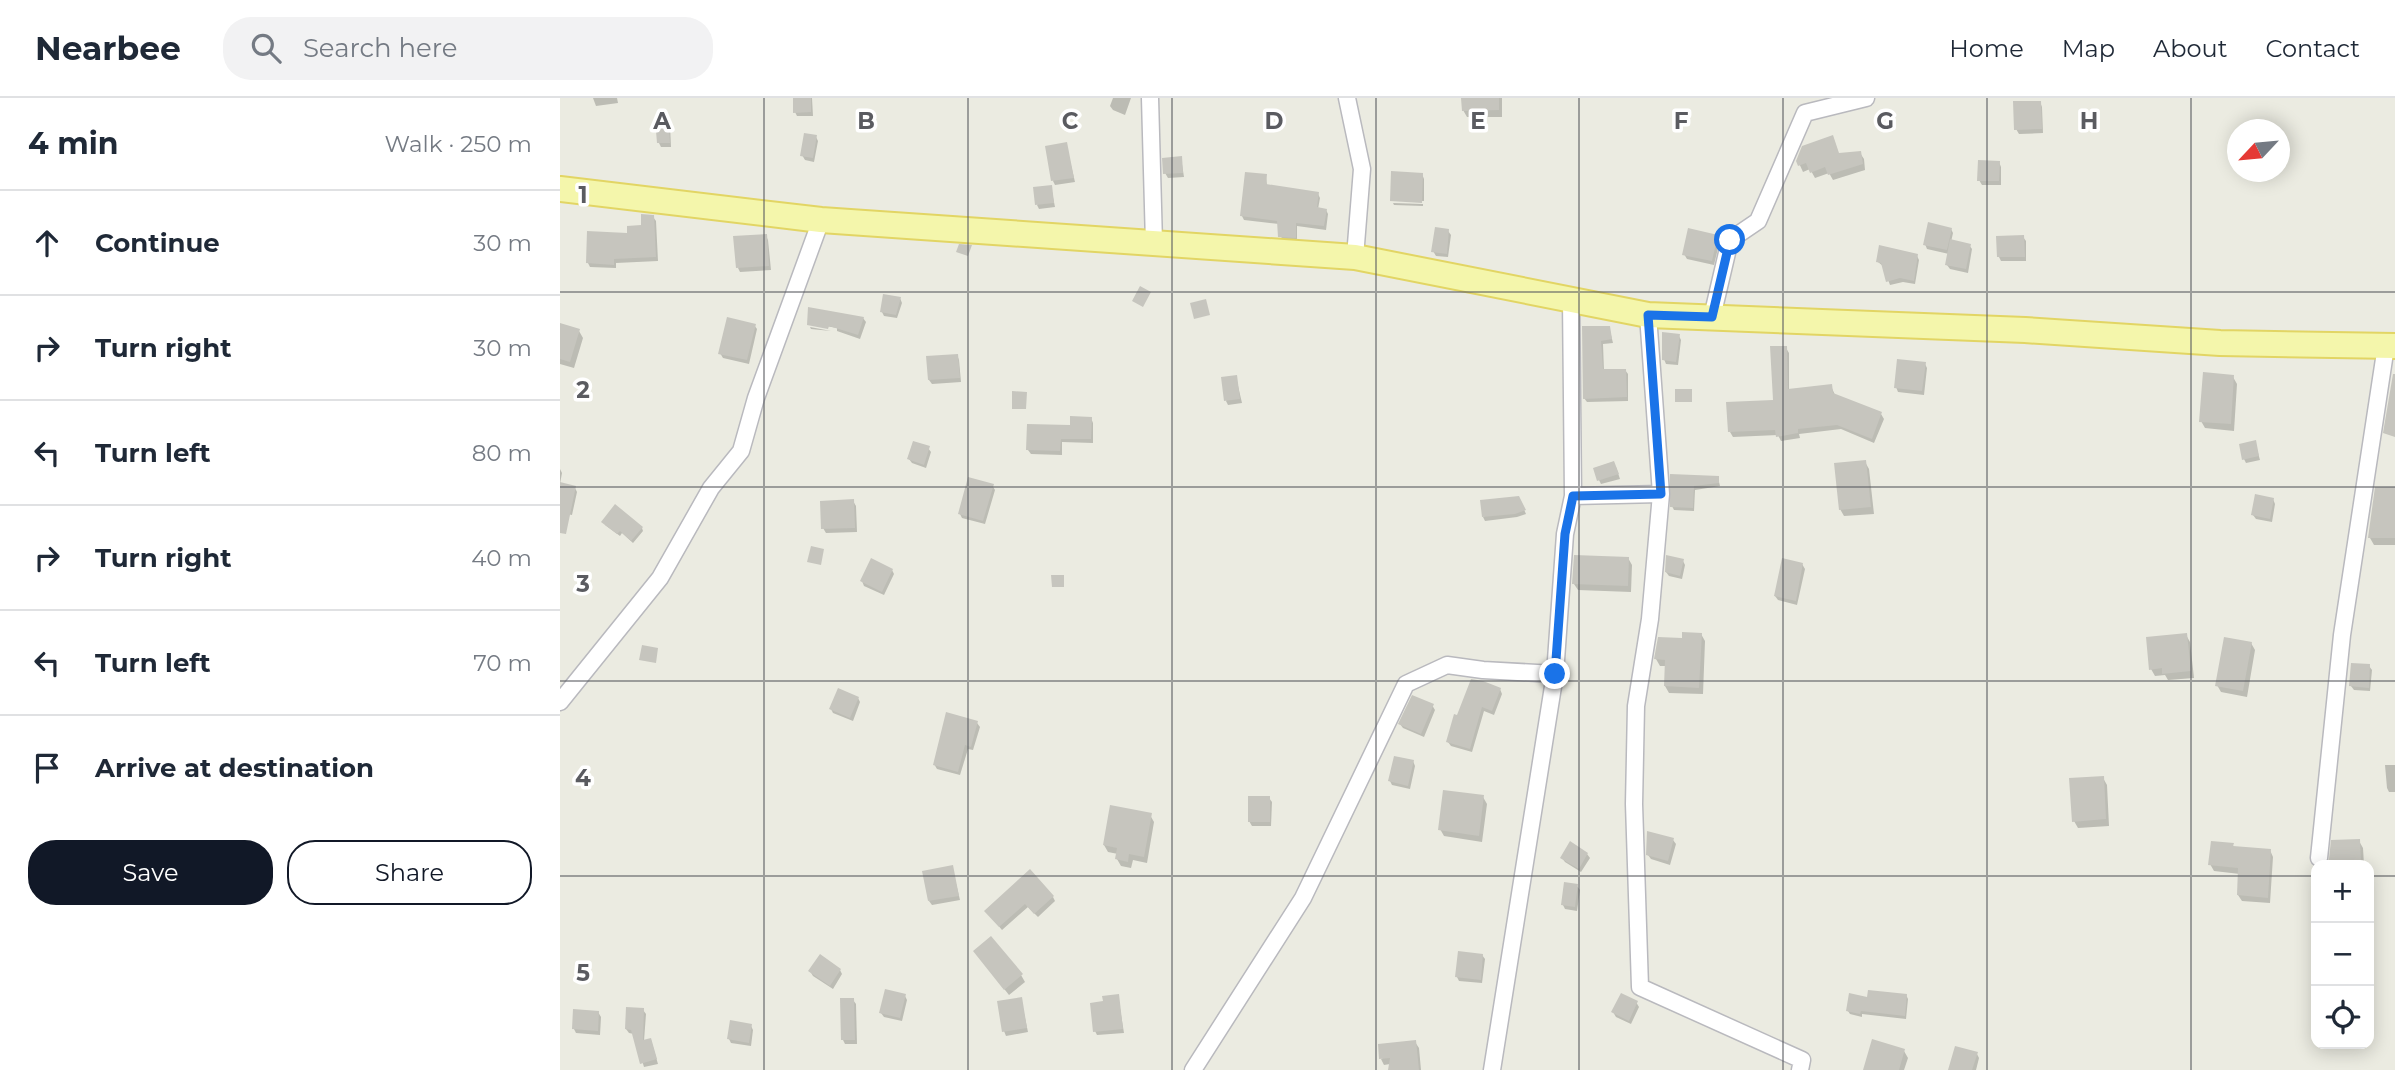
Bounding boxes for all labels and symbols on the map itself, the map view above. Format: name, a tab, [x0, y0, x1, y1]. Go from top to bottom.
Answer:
text: A	[652, 107, 671, 135]
text: B	[857, 107, 875, 135]
text: C	[1062, 107, 1079, 135]
text: D	[1265, 107, 1284, 135]
text: E	[1470, 107, 1486, 135]
text: F	[1674, 107, 1689, 135]
text: G	[1876, 107, 1894, 135]
text: H	[2080, 107, 2098, 135]
north arrow	[2227, 119, 2290, 182]
text: 1	[578, 181, 588, 209]
route start	[1714, 224, 1745, 255]
text: 2	[576, 376, 590, 404]
text: 3	[575, 570, 590, 598]
route end	[1539, 658, 1570, 689]
text: 4	[575, 764, 591, 792]
text: 5	[576, 959, 590, 987]

